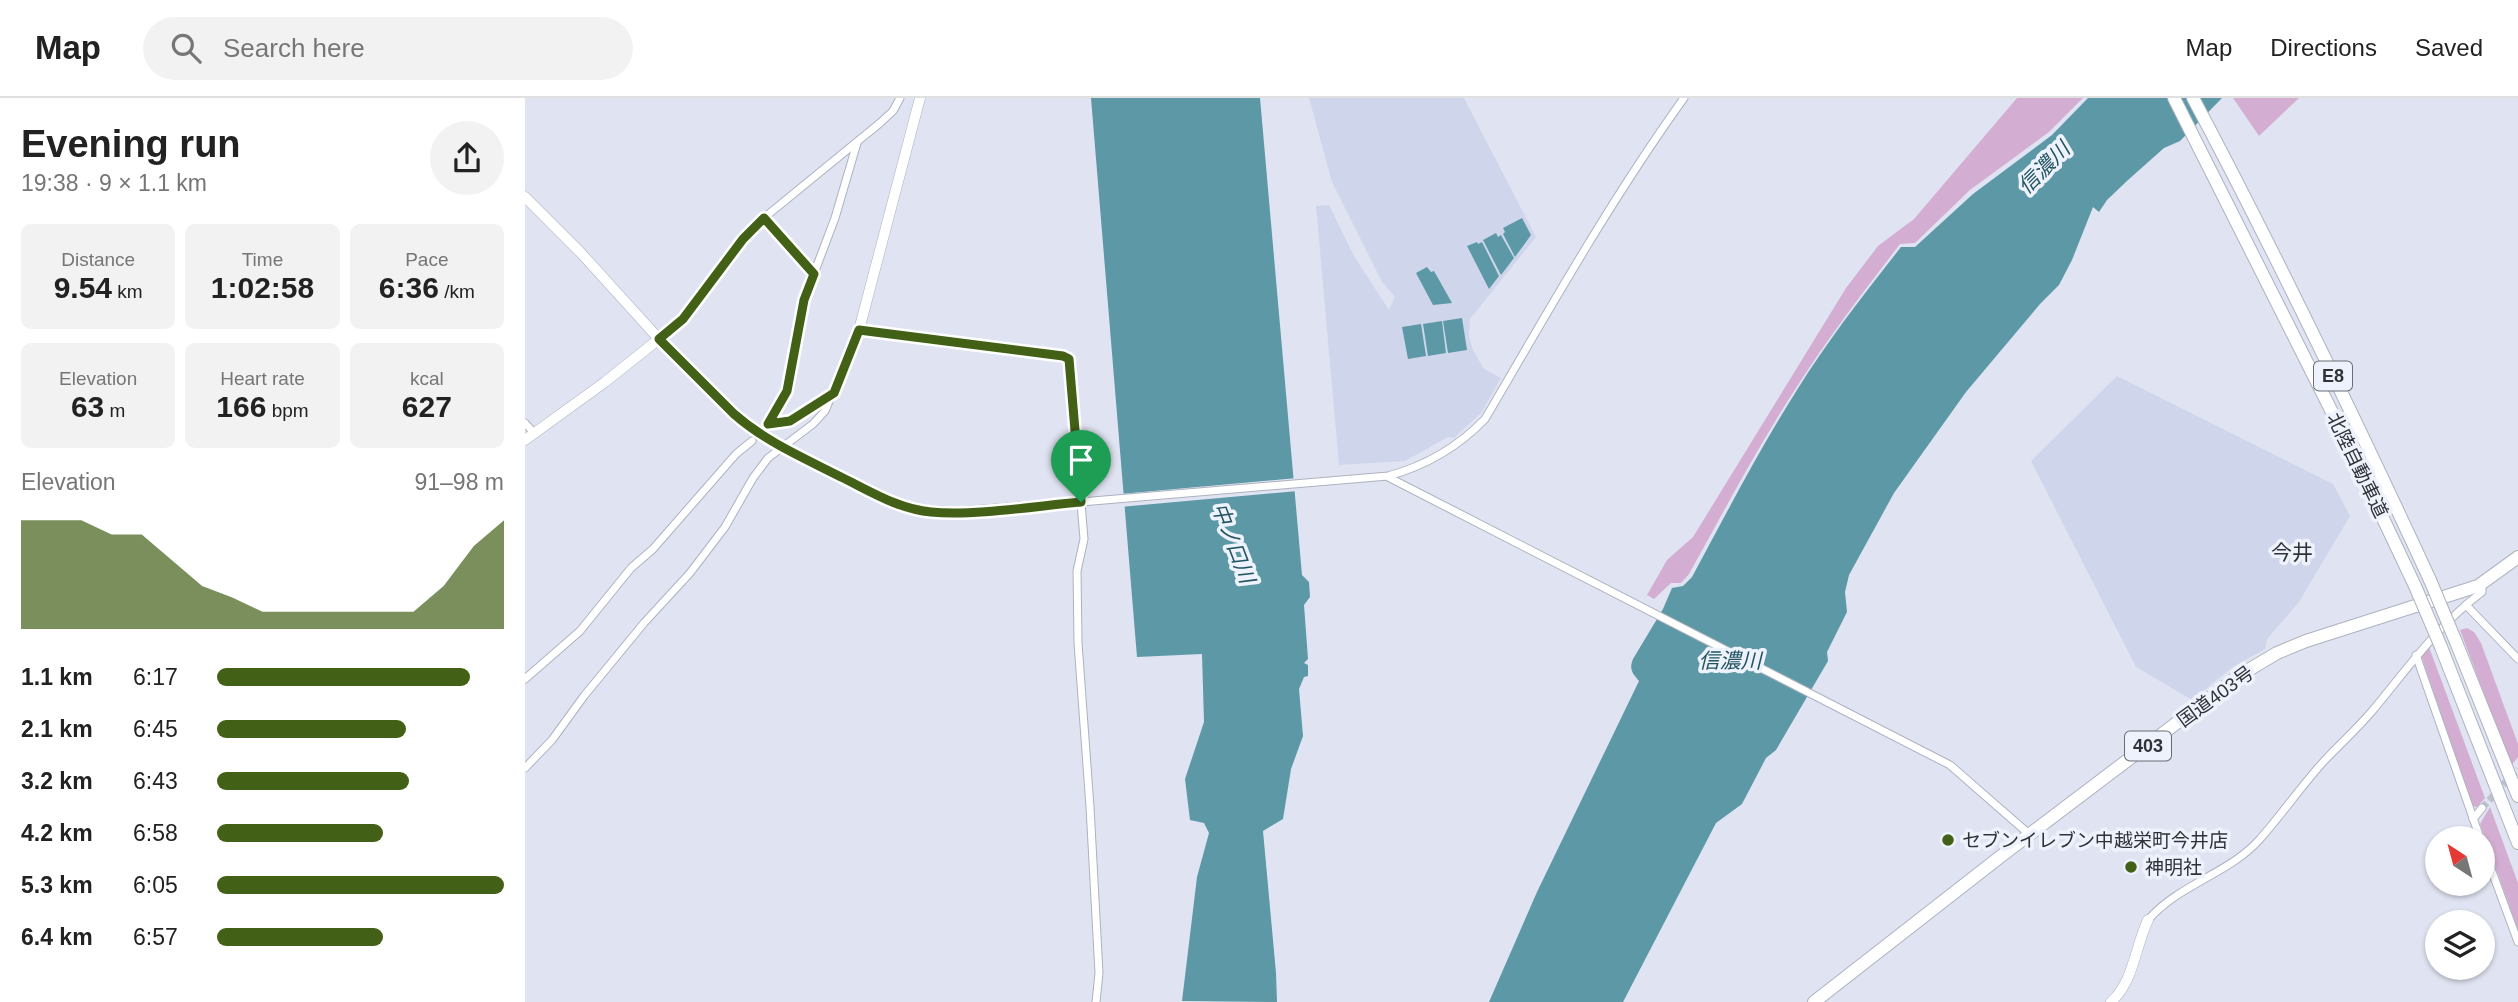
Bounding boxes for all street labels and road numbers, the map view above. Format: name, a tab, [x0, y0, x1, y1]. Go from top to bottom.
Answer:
road number: E8	[2314, 362, 2352, 390]
street label: 北陸自動車道	[2323, 409, 2392, 521]
street label: 国道403号	[2173, 662, 2257, 731]
road number: 403	[2125, 732, 2171, 760]

